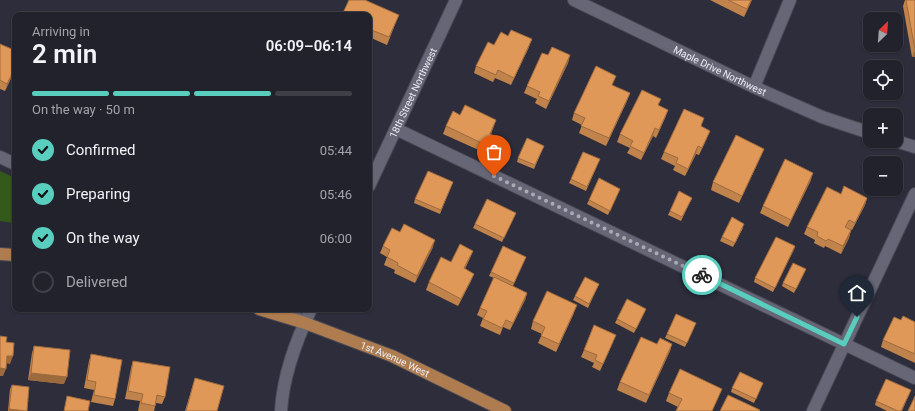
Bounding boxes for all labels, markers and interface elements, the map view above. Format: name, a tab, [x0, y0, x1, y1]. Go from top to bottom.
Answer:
north arrow	[863, 12, 903, 52]
map controls	[863, 12, 903, 196]
text: Arriving in	[32, 24, 90, 39]
text: 06:09–06:14	[266, 37, 352, 55]
text: 2 min	[32, 39, 97, 69]
street label: Maple Drive Northwest	[672, 43, 768, 97]
street label: 18th Street Northwest	[387, 46, 438, 139]
button: locate	[863, 60, 903, 100]
text: On the way · 50 m	[32, 102, 135, 117]
button: +	[863, 108, 903, 148]
pin	[477, 135, 511, 176]
icon: check	[32, 139, 54, 161]
text: Confirmed	[66, 141, 136, 159]
icon: bag	[483, 141, 505, 163]
text: 05:44	[320, 143, 352, 158]
button: −	[863, 156, 903, 196]
icon: check	[32, 183, 54, 205]
text: Preparing	[66, 185, 130, 203]
text: 05:46	[320, 187, 352, 202]
icon: check	[32, 227, 54, 249]
text: On the way	[66, 229, 140, 247]
text: 06:00	[320, 231, 352, 246]
courier	[682, 255, 722, 295]
icon: bike	[691, 264, 713, 286]
text: Delivered	[66, 273, 128, 291]
pin	[840, 276, 874, 317]
icon: home	[846, 282, 868, 304]
street label: 1st Avenue West	[359, 339, 431, 379]

